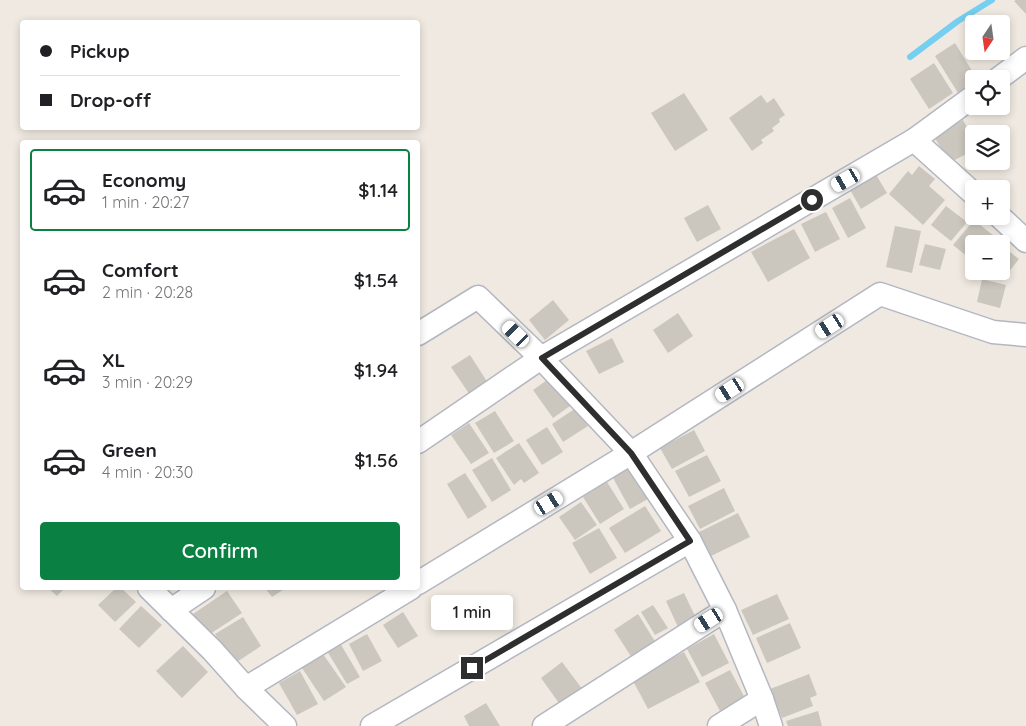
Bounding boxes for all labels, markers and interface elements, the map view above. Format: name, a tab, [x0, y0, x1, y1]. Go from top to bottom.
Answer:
north arrow	[965, 15, 1010, 60]
map controls	[965, 15, 1010, 280]
text: Pickup	[70, 39, 130, 63]
button: locate	[965, 70, 1010, 115]
text: Drop-off	[70, 88, 151, 112]
button: layers	[965, 125, 1010, 170]
car	[829, 166, 862, 194]
icon: car	[42, 168, 87, 213]
text: Economy	[102, 168, 186, 192]
text: $1.14	[358, 178, 398, 202]
button: +	[965, 180, 1010, 225]
route start	[801, 189, 823, 211]
text: 1 min · 20:27	[102, 192, 190, 212]
button: −	[965, 235, 1010, 280]
icon: car	[42, 258, 87, 303]
text: Comfort	[102, 258, 179, 282]
text: $1.54	[354, 268, 398, 292]
text: 2 min · 20:28	[102, 282, 193, 302]
car	[813, 312, 846, 340]
car	[499, 318, 532, 350]
icon: car	[42, 348, 87, 393]
text: XL	[102, 348, 125, 372]
text: $1.94	[354, 358, 398, 382]
text: 3 min · 20:29	[102, 372, 193, 392]
car	[713, 376, 746, 404]
icon: car	[42, 438, 87, 483]
text: Green	[102, 438, 157, 462]
text: $1.56	[354, 448, 398, 472]
text: 4 min · 20:30	[102, 462, 193, 482]
car	[532, 489, 565, 517]
button: Confirm	[40, 522, 400, 580]
callout: 1 min	[431, 596, 513, 630]
text: 1 min	[453, 602, 491, 622]
car	[692, 606, 725, 634]
route end	[461, 657, 483, 679]

